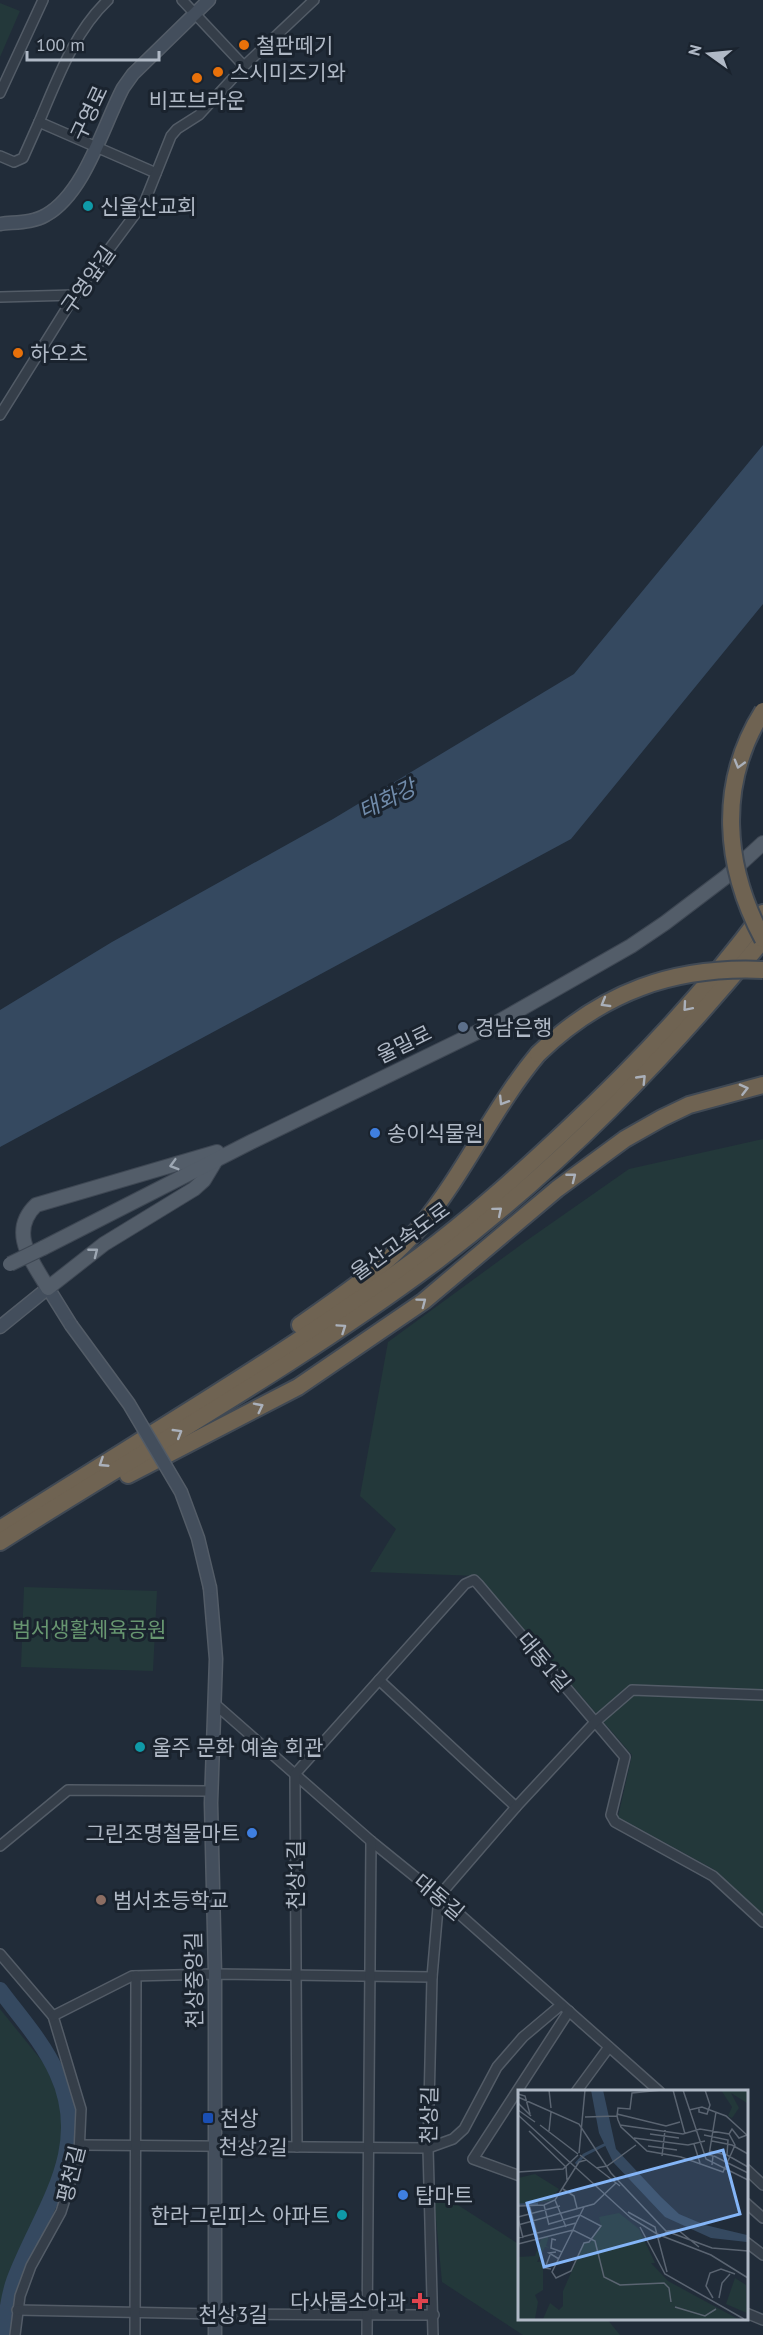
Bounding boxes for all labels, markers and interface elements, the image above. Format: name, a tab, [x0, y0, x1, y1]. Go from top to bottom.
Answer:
scale bar	[27, 24, 159, 62]
north arrow	[679, 24, 739, 84]
place label: 철판떼기	[256, 32, 333, 59]
text: 100 m	[36, 33, 85, 56]
marker: 철판떼기	[237, 38, 251, 52]
text: N	[683, 42, 706, 58]
place label: 스시미즈기와	[230, 59, 346, 86]
marker: 스시미즈기와	[211, 65, 225, 79]
marker: 비프브라운	[190, 71, 204, 85]
street label: 구영로	[65, 81, 113, 145]
place label: 비프브라운	[149, 87, 245, 114]
place label: 신울산교회	[100, 193, 197, 220]
marker: 신울산교회	[81, 199, 95, 213]
street label: 구영앞길	[55, 241, 121, 319]
place label: 하오츠	[30, 340, 88, 367]
marker: 하오츠	[11, 346, 25, 360]
one-way arrow	[734, 759, 747, 769]
water label: 태화강	[354, 772, 423, 825]
one-way arrow	[601, 996, 611, 1007]
one-way arrow	[683, 1000, 694, 1011]
place label: 경남은행	[475, 1014, 552, 1041]
street label: 울밀로	[372, 1019, 436, 1069]
marker: 경남은행	[456, 1020, 470, 1034]
one-way arrow	[635, 1076, 646, 1086]
one-way arrow	[739, 1084, 749, 1097]
one-way arrow	[498, 1095, 510, 1105]
place label: 송이식물원	[387, 1120, 484, 1147]
marker: 송이식물원	[368, 1126, 382, 1140]
one-way arrow	[169, 1158, 180, 1170]
one-way arrow	[566, 1173, 577, 1184]
street label: 울산고속도로	[345, 1196, 455, 1286]
one-way arrow	[491, 1207, 502, 1218]
one-way arrow	[88, 1248, 99, 1259]
one-way arrow	[416, 1298, 427, 1309]
one-way arrow	[335, 1324, 346, 1335]
one-way arrow	[253, 1403, 264, 1415]
one-way arrow	[172, 1428, 182, 1440]
one-way arrow	[99, 1456, 110, 1467]
park label: 범서생활체육공원	[12, 1616, 166, 1643]
street label: 대동1길	[511, 1627, 577, 1697]
place label: 울주 문화 예술 회관	[152, 1734, 323, 1761]
marker: 울주 문화 예술 회관	[133, 1740, 147, 1754]
place label: 그린조명철물마트	[85, 1820, 240, 1847]
marker: 그린조명철물마트	[245, 1826, 259, 1840]
street label: 천상1길	[282, 1840, 309, 1910]
street label: 대동길	[408, 1868, 470, 1926]
place label: 범서초등학교	[113, 1887, 229, 1914]
marker: 범서초등학교	[94, 1893, 108, 1907]
street label: 천상중앙길	[180, 1931, 208, 2029]
street label: 천상길	[415, 2086, 443, 2144]
inset map	[518, 2090, 748, 2320]
place label: 천상	[220, 2105, 259, 2132]
marker: 천상	[201, 2111, 215, 2125]
street label: 천상2길	[218, 2133, 288, 2161]
street label: 평천길	[51, 2143, 91, 2205]
place label: 탑마트	[415, 2182, 473, 2209]
marker: 탑마트	[396, 2188, 410, 2202]
place label: 한라그린피스 아파트	[151, 2202, 330, 2229]
marker: 한라그린피스 아파트	[335, 2208, 349, 2222]
place label: 다사롬소아과	[290, 2288, 406, 2315]
marker: 다사롬소아과	[411, 2292, 429, 2310]
street label: 천상3길	[198, 2301, 268, 2328]

